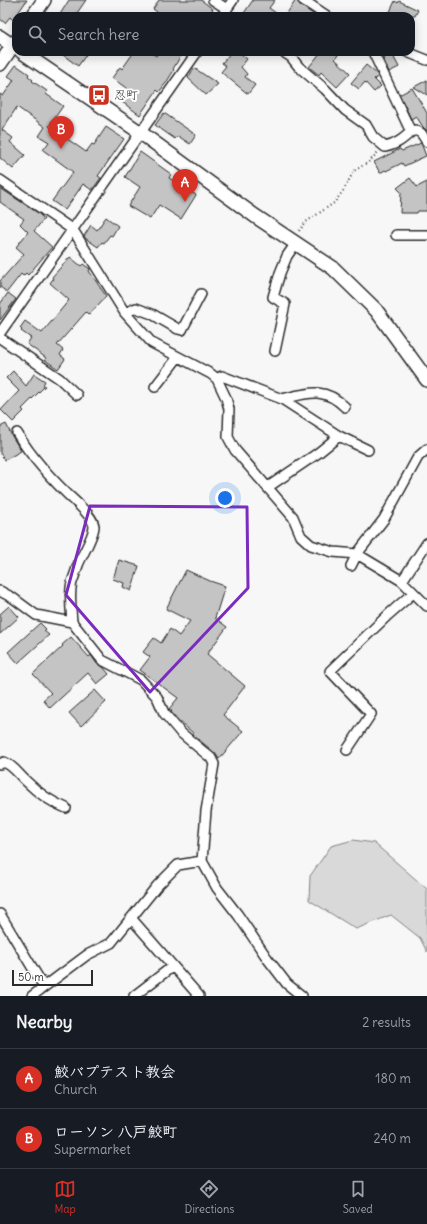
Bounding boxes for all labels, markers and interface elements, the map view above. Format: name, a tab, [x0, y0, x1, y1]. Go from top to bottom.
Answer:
search box	[12, 12, 415, 56]
icon: search	[26, 23, 48, 45]
text: Search here	[58, 25, 139, 44]
bus stop icon: 忍町	[86, 82, 112, 108]
place label: 忍町	[114, 87, 138, 102]
pin: B	[48, 116, 74, 149]
pin: A	[172, 169, 198, 202]
your location	[215, 488, 235, 508]
scale bar	[12, 968, 93, 987]
text: 50 m	[18, 970, 44, 984]
text: Nearby	[16, 1011, 72, 1033]
text: 2 results	[362, 1014, 411, 1031]
text: 鮫バプテスト教会	[54, 1062, 175, 1081]
text: A	[25, 1070, 33, 1087]
text: 180 m	[375, 1070, 411, 1087]
text: Church	[54, 1081, 97, 1098]
text: ローソン 八戸鮫町	[54, 1122, 178, 1141]
text: B	[25, 1130, 33, 1147]
text: 240 m	[374, 1130, 411, 1147]
text: Supermarket	[54, 1141, 131, 1158]
tab: Map	[54, 1178, 76, 1216]
tab: Directions	[185, 1178, 234, 1216]
tab: Saved	[343, 1178, 373, 1216]

